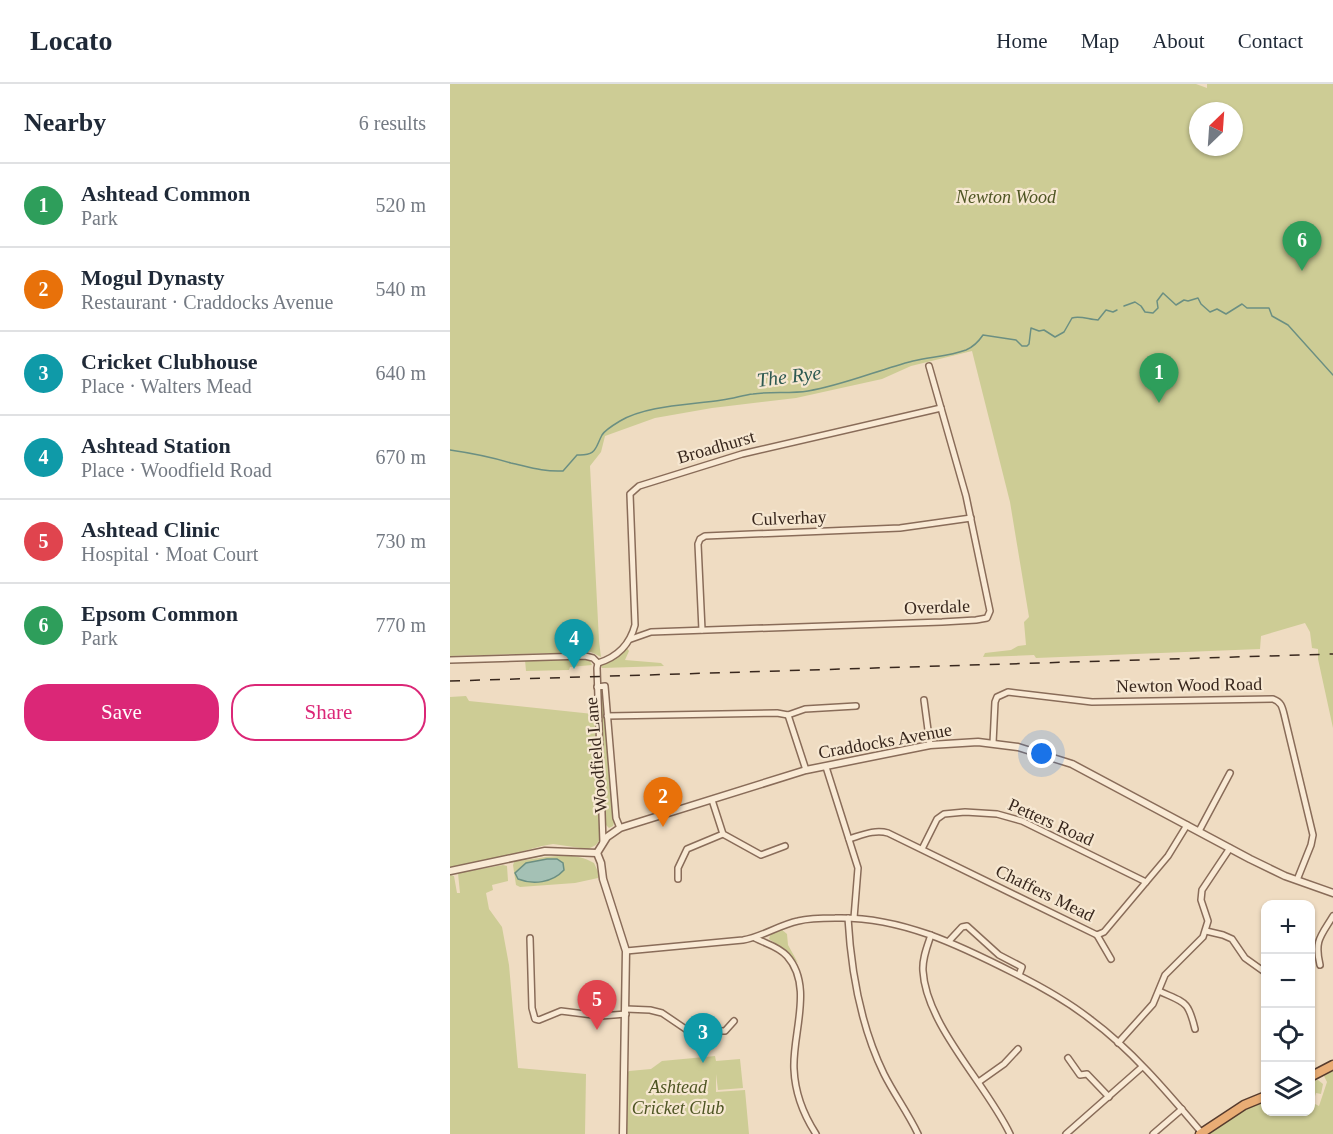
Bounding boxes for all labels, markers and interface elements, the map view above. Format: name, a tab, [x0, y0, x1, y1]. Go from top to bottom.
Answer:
text: Locato	[30, 25, 112, 56]
text: Home	[996, 29, 1048, 53]
text: Map	[1081, 29, 1119, 53]
text: About	[1152, 29, 1205, 53]
text: Contact	[1238, 29, 1303, 53]
north arrow	[1189, 102, 1243, 156]
text: Nearby	[24, 108, 106, 137]
text: 6 results	[359, 112, 426, 134]
text: Ashtead Common	[81, 181, 250, 206]
park label: Newton Wood	[955, 187, 1057, 207]
text: 1	[39, 194, 49, 216]
text: 520 m	[375, 194, 426, 216]
text: Park	[81, 207, 118, 229]
pin: 6	[1282, 222, 1322, 271]
text: Mogul Dynasty	[81, 265, 225, 290]
text: 2	[39, 278, 49, 300]
text: 540 m	[375, 278, 426, 300]
text: Restaurant · Craddocks Avenue	[81, 291, 333, 313]
text: Cricket Clubhouse	[81, 349, 258, 374]
pin: 1	[1140, 354, 1178, 403]
water label: The Rye	[756, 361, 823, 392]
text: 3	[39, 362, 49, 384]
text: 640 m	[375, 362, 426, 384]
text: Place · Walters Mead	[81, 375, 252, 397]
street label: Broadhurst	[675, 426, 757, 468]
text: Ashtead Station	[81, 433, 231, 458]
text: 4	[39, 446, 49, 468]
text: 670 m	[375, 446, 426, 468]
text: Place · Woodfield Road	[81, 459, 272, 481]
street label: Culverhay	[751, 507, 827, 529]
text: Ashtead Clinic	[81, 517, 220, 542]
text: 5	[39, 530, 49, 552]
text: 730 m	[375, 530, 426, 552]
text: Hospital · Moat Court	[81, 543, 258, 565]
street label: Overdale	[904, 596, 970, 618]
text: Epsom Common	[81, 601, 238, 626]
text: 6	[39, 614, 49, 636]
text: 770 m	[375, 614, 426, 636]
pin: 4	[554, 620, 594, 669]
text: Park	[81, 627, 118, 649]
street label: Newton Wood Road	[1116, 674, 1262, 696]
button: Save	[24, 684, 219, 741]
button: Share	[231, 684, 426, 741]
street label: Woodfield Lane	[581, 696, 611, 814]
street label: Craddocks Avenue	[817, 719, 953, 763]
your location	[1027, 739, 1056, 768]
pin: 2	[644, 778, 682, 827]
street label: Petters Road	[1005, 794, 1097, 850]
street label: Chaffers Mead	[992, 861, 1098, 925]
map controls	[1261, 900, 1315, 1116]
button: +	[1261, 900, 1315, 954]
button: −	[1261, 954, 1315, 1008]
pin: 5	[578, 980, 616, 1030]
button: locate	[1261, 1008, 1315, 1062]
pin: 3	[684, 1014, 722, 1063]
button: layers	[1261, 1062, 1315, 1116]
park label: Ashtead Cricket Club	[632, 1077, 724, 1118]

